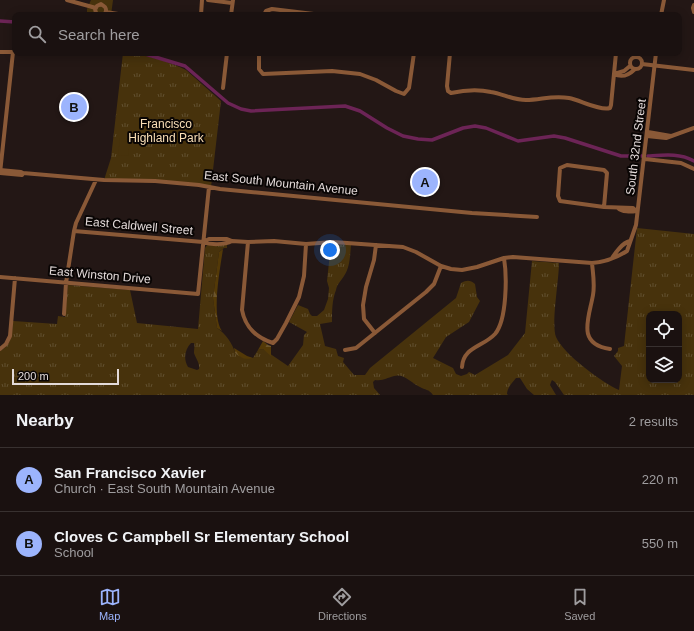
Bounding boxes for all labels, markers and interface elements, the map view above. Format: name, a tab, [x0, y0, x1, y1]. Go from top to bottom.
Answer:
search box	[12, 12, 682, 56]
icon: search	[26, 23, 48, 45]
text: Search here	[58, 26, 140, 43]
pin: B	[61, 92, 87, 122]
street label: South 32nd Street	[623, 97, 649, 196]
park label: Francisco Highland Park	[128, 117, 205, 145]
pin: A	[412, 167, 438, 197]
street label: East South Mountain Avenue	[203, 168, 359, 198]
street label: East Caldwell Street	[85, 214, 194, 238]
your location	[320, 240, 340, 260]
street label: East Winston Drive	[49, 264, 152, 286]
map controls	[646, 311, 682, 383]
button: locate	[646, 311, 682, 347]
button: layers	[646, 347, 682, 383]
scale bar	[12, 367, 119, 386]
text: 200 m	[18, 370, 49, 382]
text: Nearby	[16, 411, 74, 430]
text: 2 results	[629, 414, 678, 429]
text: San Francisco Xavier	[54, 464, 206, 481]
text: A	[24, 472, 34, 487]
text: 220 m	[642, 472, 678, 487]
text: Church · East South Mountain Avenue	[54, 481, 275, 496]
text: Cloves C Campbell Sr Elementary School	[54, 528, 349, 545]
text: B	[24, 536, 34, 551]
text: 550 m	[642, 536, 678, 551]
text: School	[54, 545, 94, 560]
tab: Map	[99, 586, 121, 622]
tab: Directions	[318, 586, 367, 622]
tab: Saved	[564, 586, 595, 622]

